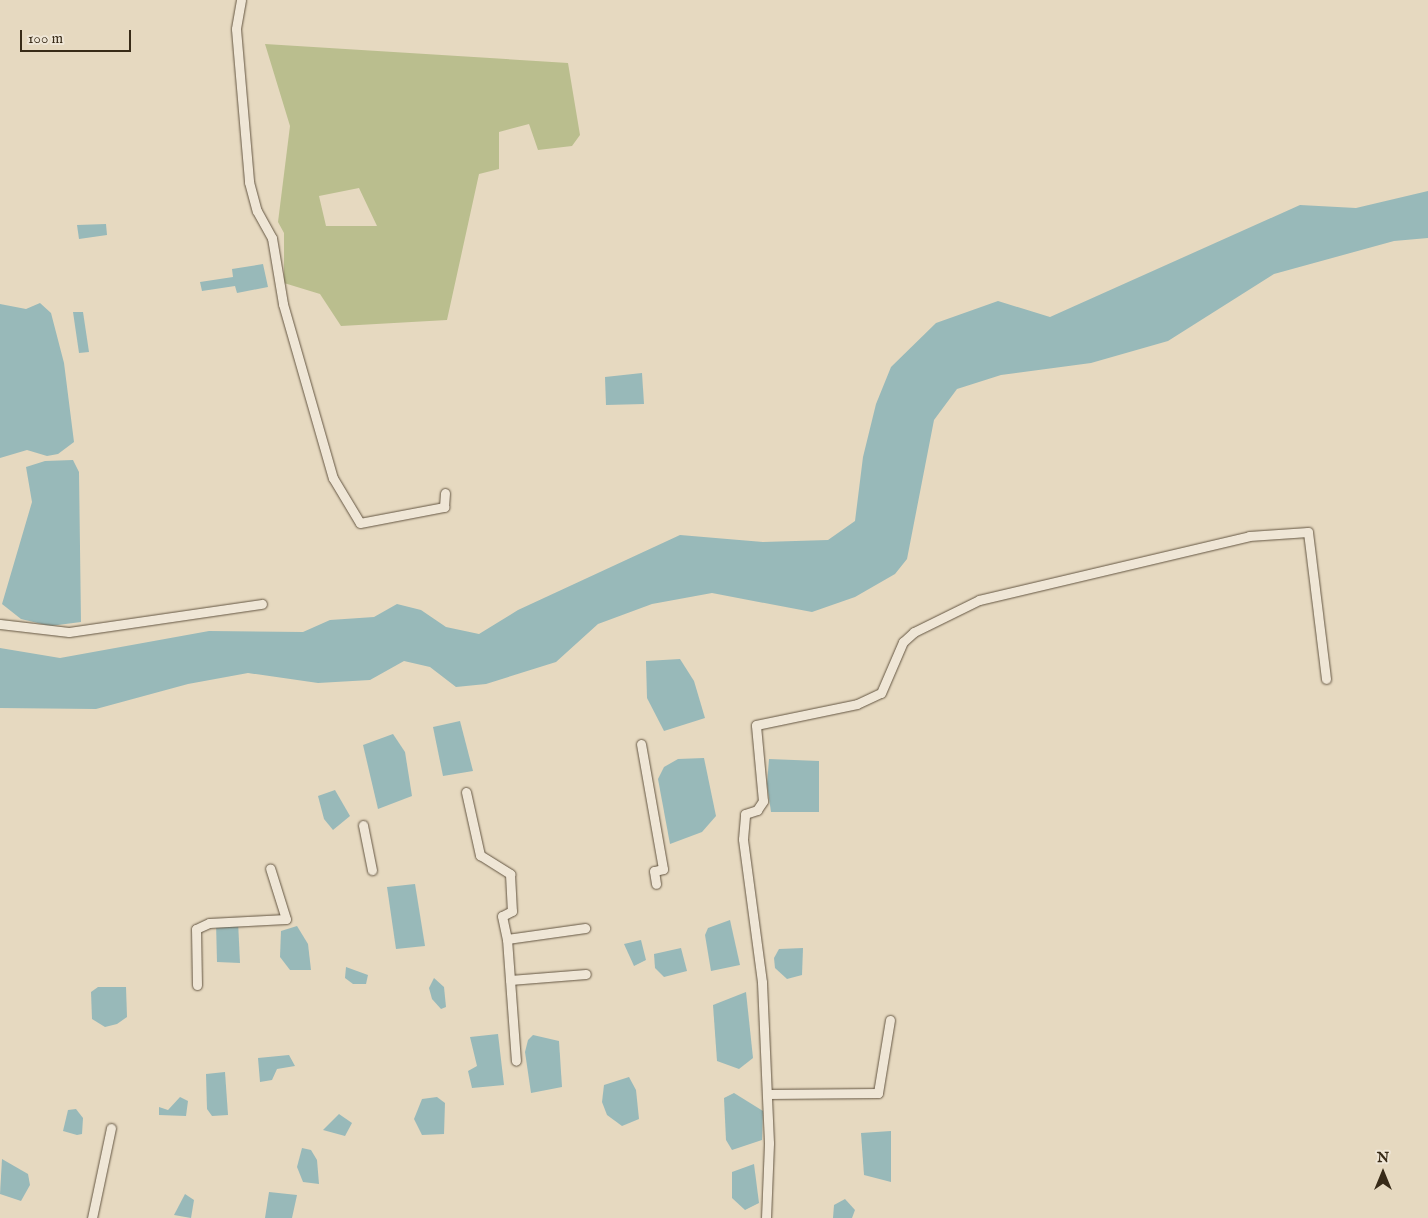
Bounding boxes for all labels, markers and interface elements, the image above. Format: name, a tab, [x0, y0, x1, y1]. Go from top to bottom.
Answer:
scale bar	[22, 20, 134, 52]
text: 100 m	[28, 29, 63, 48]
north arrow	[1358, 1148, 1408, 1198]
text: N	[1377, 1149, 1389, 1167]

